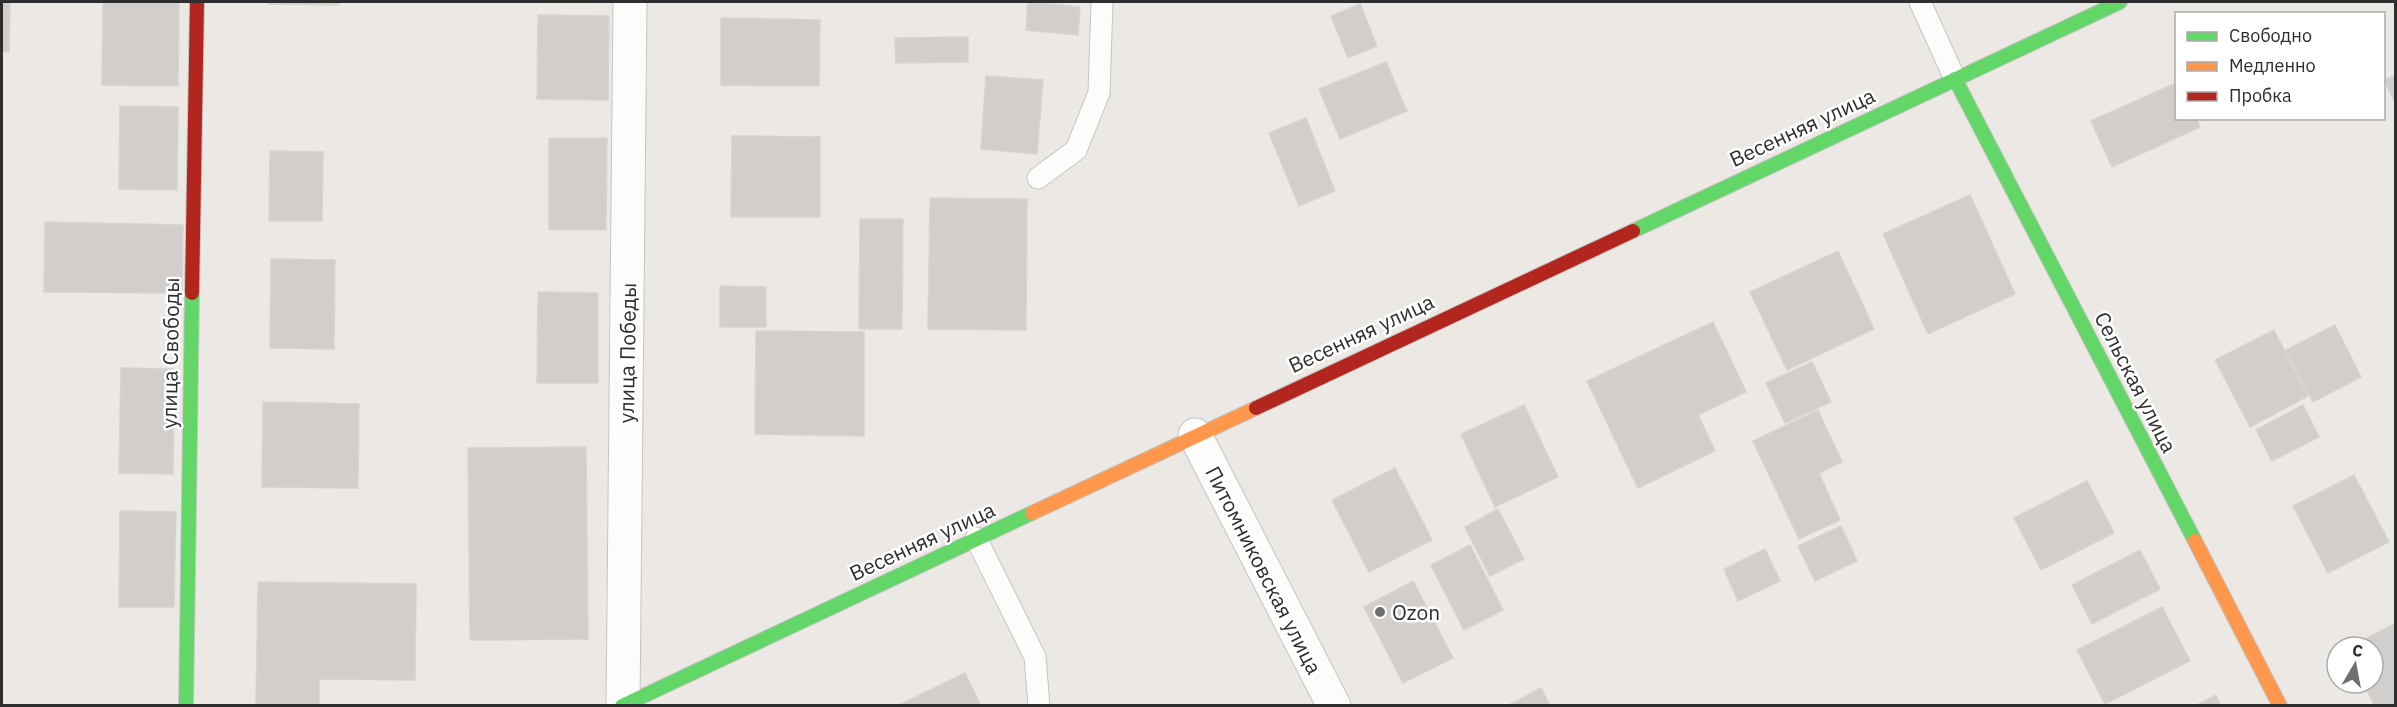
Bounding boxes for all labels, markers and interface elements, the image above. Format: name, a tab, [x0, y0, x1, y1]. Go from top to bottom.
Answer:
legend	[2175, 12, 2385, 120]
text: Свободно	[2229, 24, 2312, 47]
text: Медленно	[2229, 54, 2316, 77]
street label: Весенняя улица	[1725, 81, 1879, 173]
text: Пробка	[2229, 84, 2292, 107]
street label: улица Свободы	[155, 277, 185, 429]
street label: улица Победы	[612, 282, 642, 424]
street label: Весенняя улица	[1284, 287, 1438, 379]
street label: Сельская улица	[2088, 307, 2184, 457]
street label: Питомниковская улица	[1199, 461, 1329, 679]
street label: Весенняя улица	[845, 495, 999, 587]
place label: Ozon	[1392, 598, 1440, 626]
marker: Ozon	[1373, 605, 1387, 619]
north arrow	[2325, 635, 2385, 695]
text: С	[2351, 639, 2364, 661]

